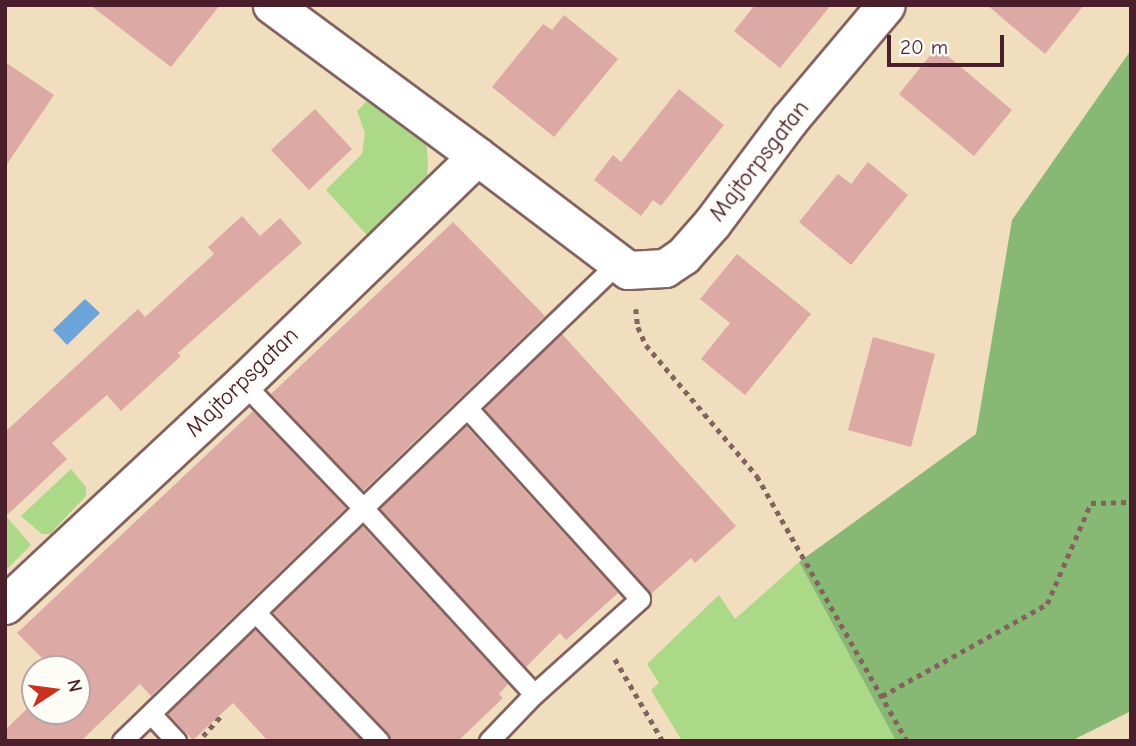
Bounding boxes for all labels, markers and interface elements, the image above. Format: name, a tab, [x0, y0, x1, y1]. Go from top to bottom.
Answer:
scale bar	[891, 21, 1008, 65]
text: 20 m	[900, 35, 948, 59]
street label: Majtorpsgatan	[703, 95, 815, 227]
street label: Majtorpsgatan	[179, 321, 305, 443]
north arrow	[21, 655, 91, 725]
text: N	[62, 677, 87, 694]

